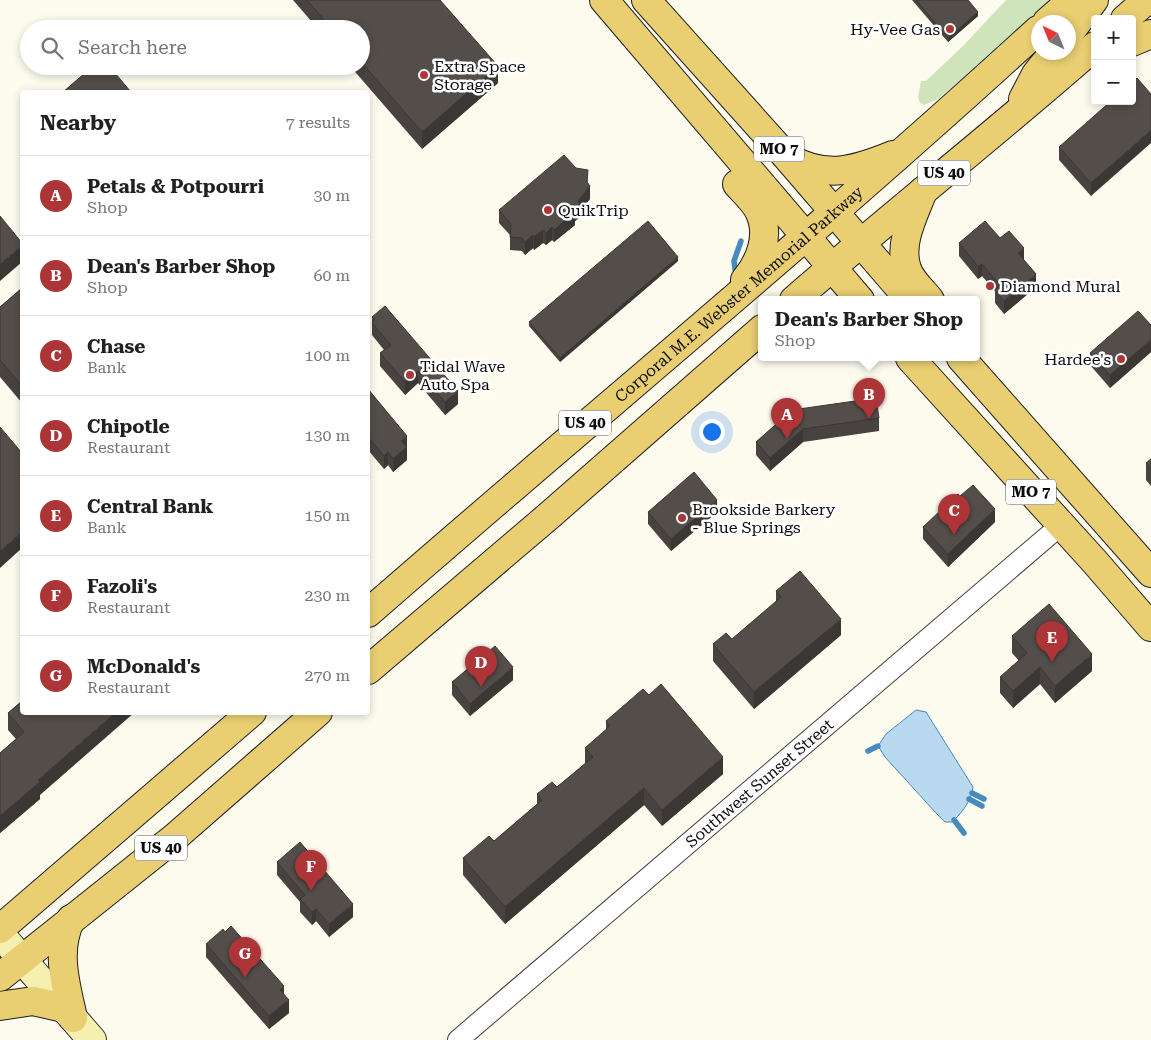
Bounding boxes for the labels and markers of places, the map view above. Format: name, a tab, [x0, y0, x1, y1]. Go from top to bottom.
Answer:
place label: Hy-Vee Gas	[850, 20, 940, 39]
marker: Hy-Vee Gas	[944, 23, 956, 35]
place label: Extra Space Storage	[434, 57, 526, 94]
marker: Extra Space Storage	[418, 69, 430, 81]
place label: QuikTrip	[558, 201, 629, 220]
marker: QuikTrip	[542, 204, 554, 216]
place label: Diamond Mural	[1000, 277, 1120, 296]
marker: Diamond Mural	[984, 280, 996, 292]
place label: Hardee's	[1044, 350, 1111, 369]
marker: Hardee's	[1115, 353, 1127, 365]
place label: Tidal Wave Auto Spa	[420, 357, 506, 394]
marker: Tidal Wave Auto Spa	[404, 369, 416, 381]
pin: B	[853, 378, 885, 419]
pin: A	[771, 398, 803, 439]
pin: C	[938, 494, 970, 535]
place label: Brookside Barkery - Blue Springs	[692, 500, 836, 537]
marker: Brookside Barkery - Blue Springs	[676, 512, 688, 524]
pin: E	[1036, 621, 1068, 662]
pin: D	[465, 646, 497, 687]
pin: F	[295, 850, 327, 891]
pin: G	[229, 937, 261, 978]

